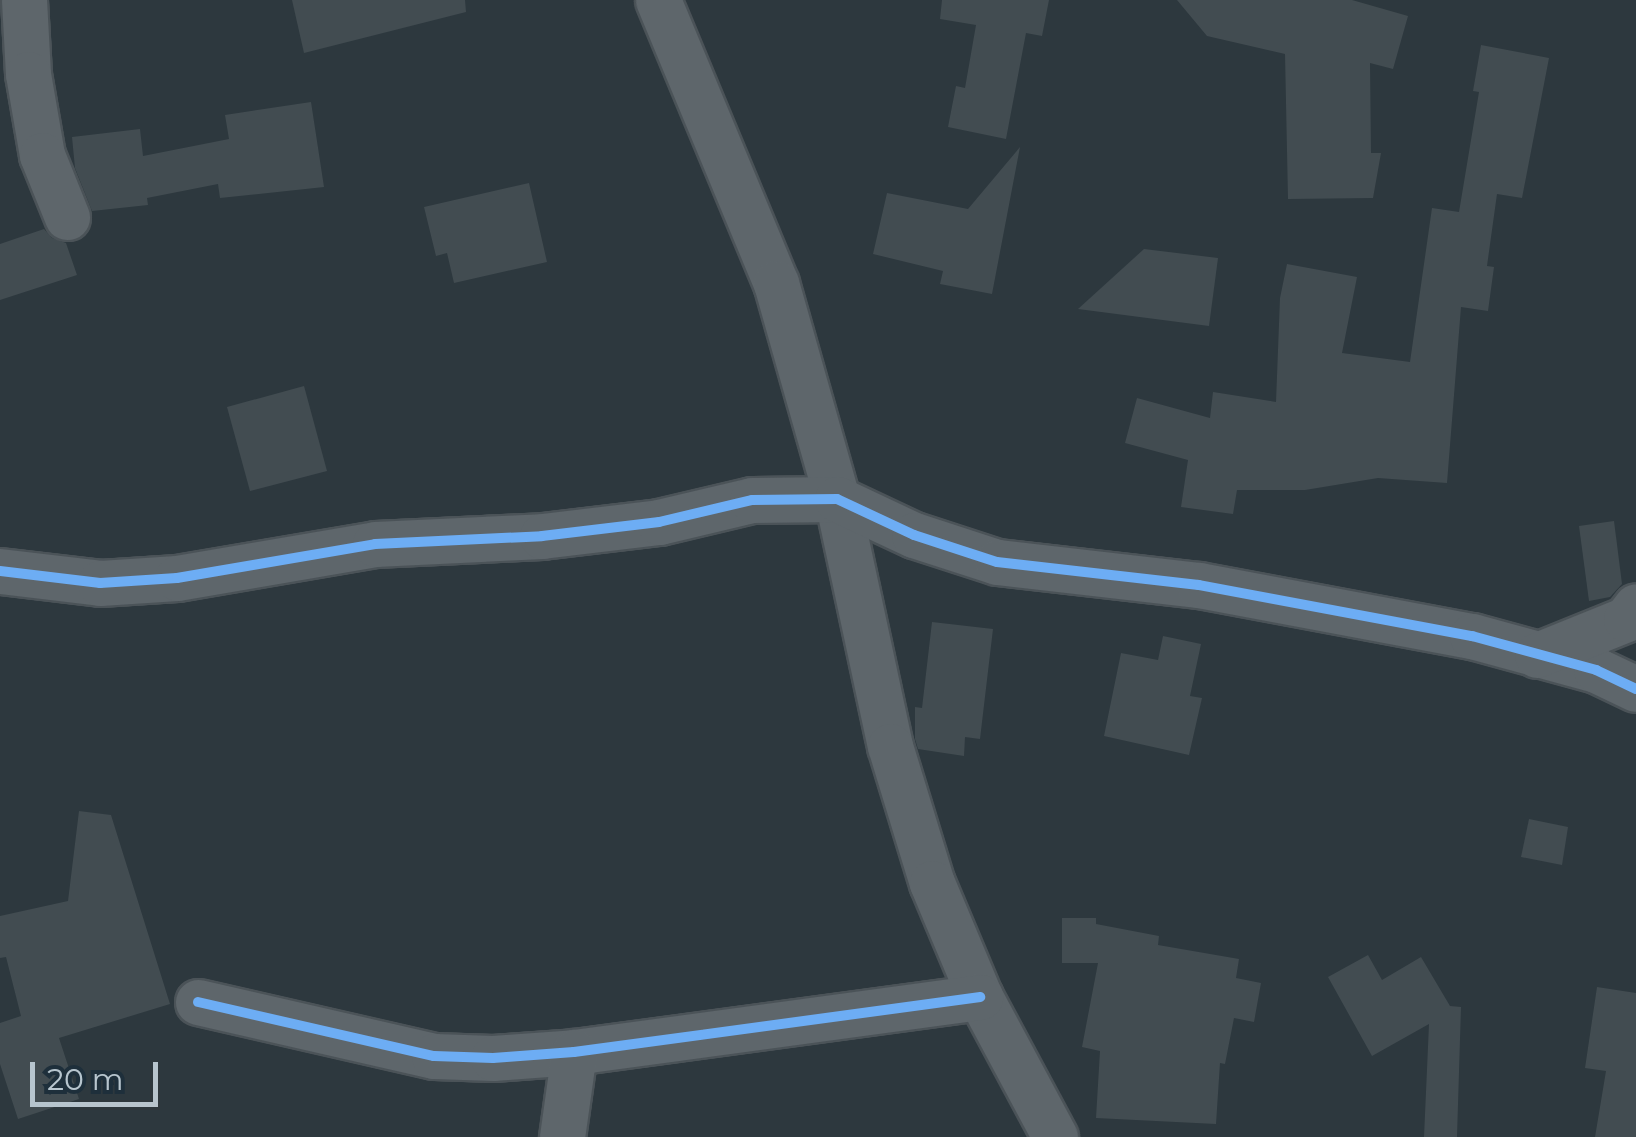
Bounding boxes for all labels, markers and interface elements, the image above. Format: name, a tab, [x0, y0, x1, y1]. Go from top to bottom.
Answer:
scale bar	[35, 1042, 162, 1104]
text: 20 m	[47, 1061, 124, 1098]

